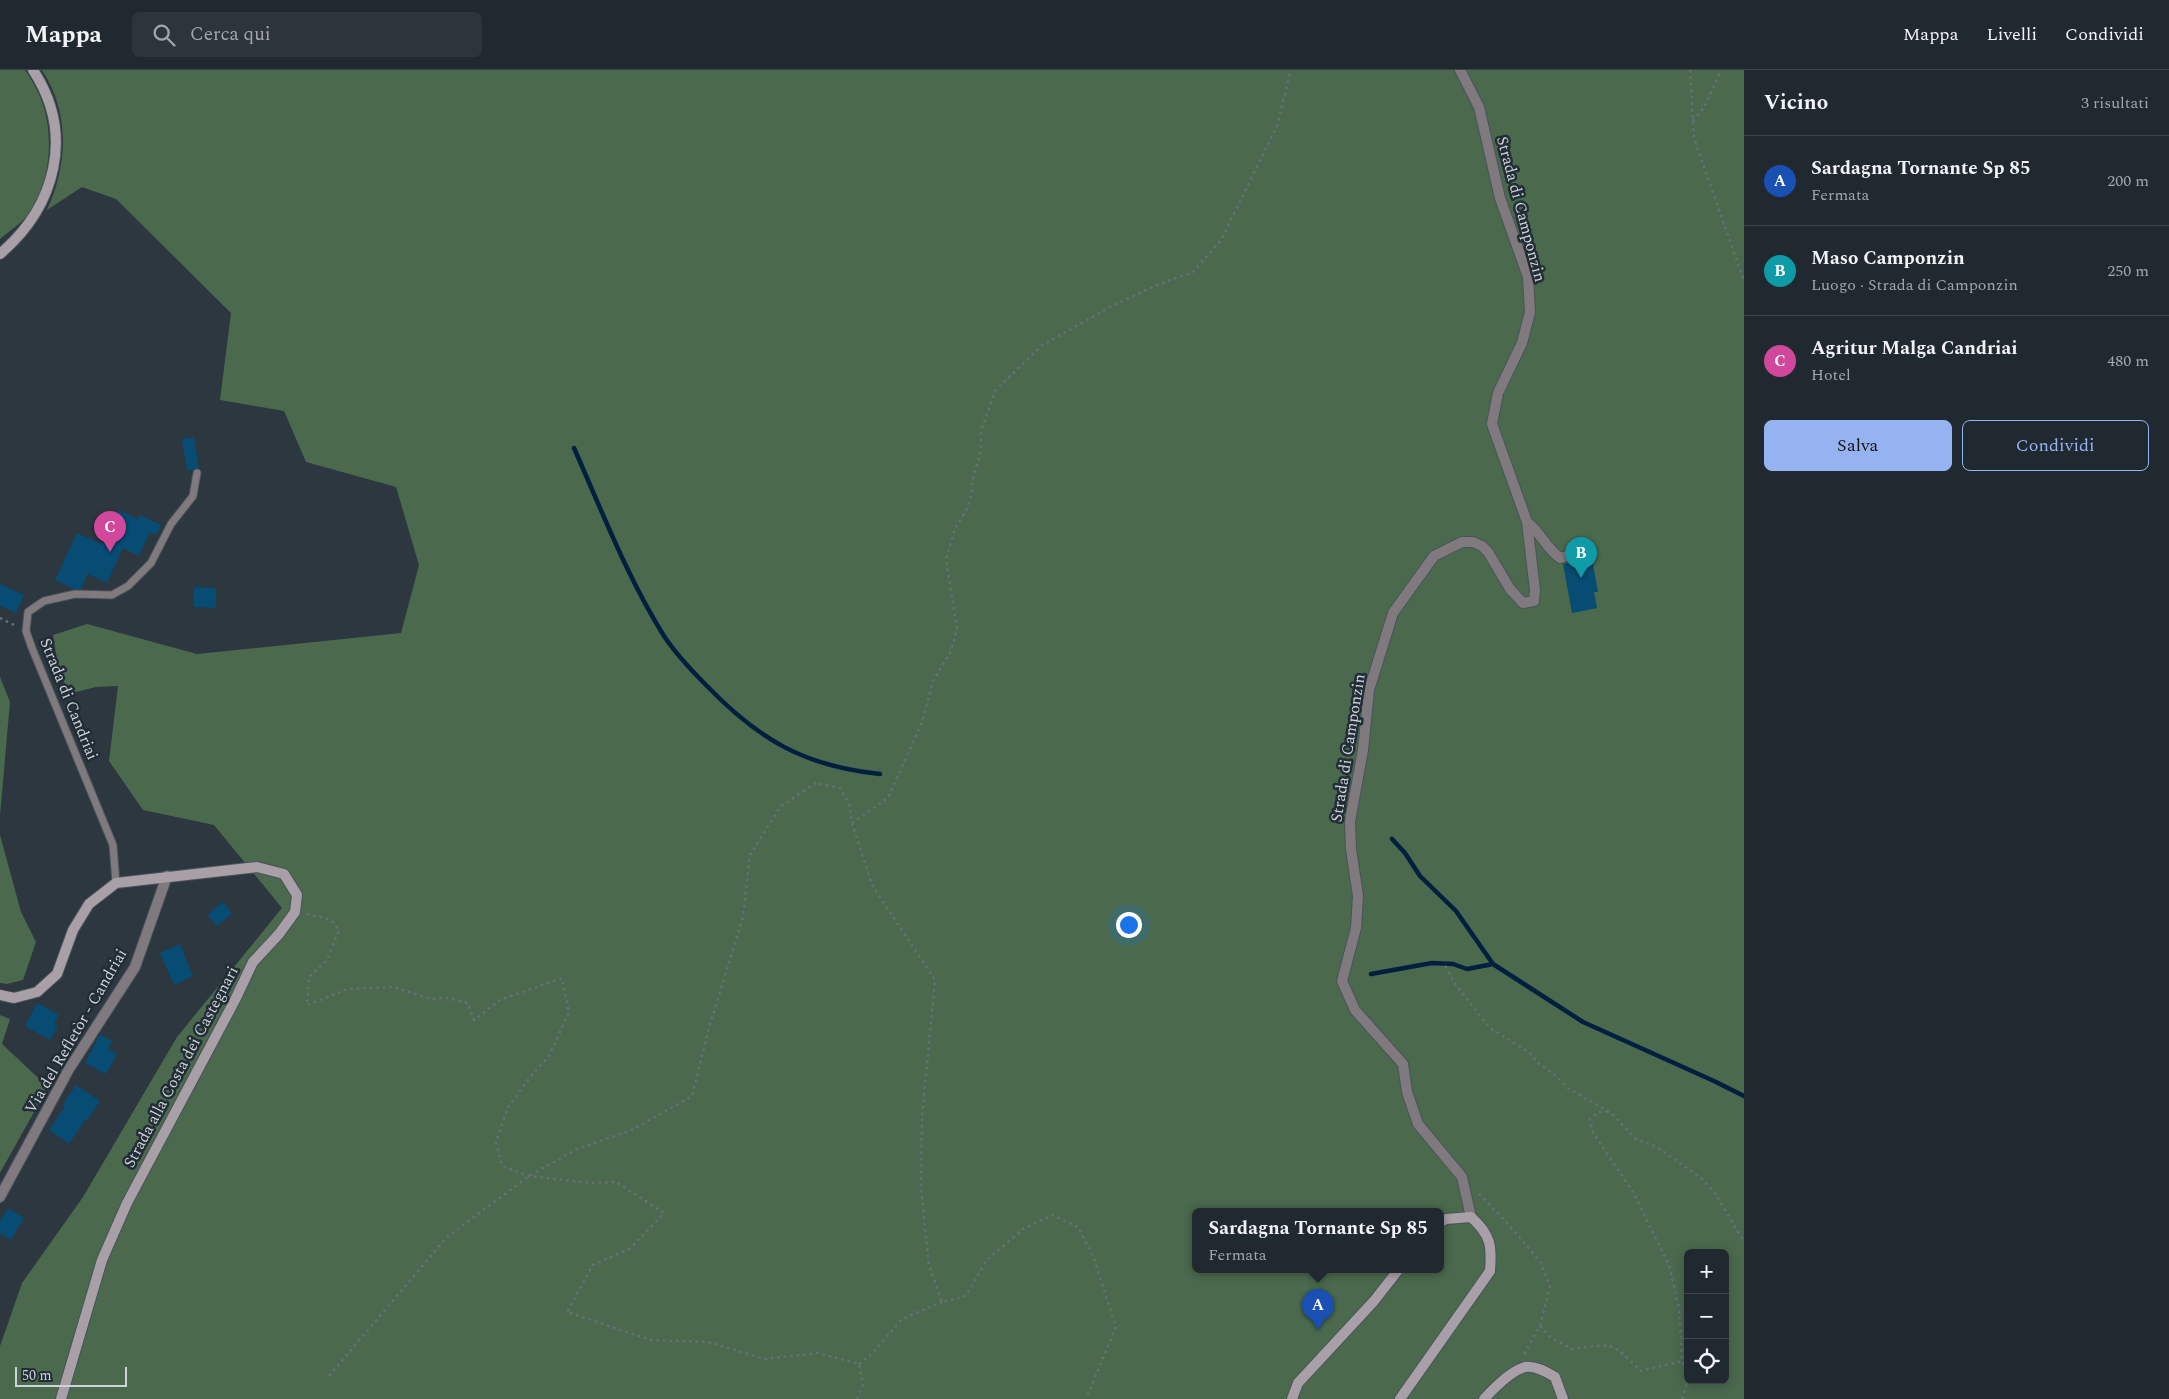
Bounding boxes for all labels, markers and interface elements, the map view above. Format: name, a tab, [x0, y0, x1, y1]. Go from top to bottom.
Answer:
search box	[132, 12, 482, 57]
text: Mappa	[25, 17, 102, 53]
text: Cerca qui	[190, 20, 271, 49]
icon: search	[150, 21, 178, 49]
text: Mappa	[1903, 21, 1958, 48]
text: Livelli	[1986, 21, 2037, 48]
text: Condividi	[2065, 21, 2144, 48]
text: Vicino	[1764, 87, 1828, 119]
text: 3 risultati	[2081, 91, 2149, 115]
street label: Strada di Camponzin	[1490, 134, 1552, 284]
text: Sardagna Tornante Sp 85	[1811, 154, 2031, 183]
text: A	[1774, 169, 1786, 193]
text: 200 m	[2107, 169, 2149, 193]
text: Fermata	[1811, 183, 1869, 207]
text: Maso Camponzin	[1811, 244, 1965, 273]
text: B	[1774, 259, 1786, 283]
text: 250 m	[2107, 259, 2149, 283]
text: Luogo · Strada di Camponzin	[1811, 273, 2018, 297]
text: Agritur Malga Candriai	[1811, 334, 2018, 363]
text: C	[1774, 349, 1786, 373]
text: 480 m	[2107, 349, 2149, 373]
text: Hotel	[1811, 363, 1851, 387]
button: Salva	[1764, 420, 1952, 471]
button: Condividi	[1962, 420, 2149, 471]
pin: C	[94, 511, 126, 552]
pin: B	[1565, 537, 1597, 578]
street label: Strada di Candriai	[34, 634, 104, 764]
street label: Strada di Camponzin	[1324, 672, 1372, 824]
your location	[1116, 912, 1142, 938]
street label: Via del Refletòr - Candriai	[19, 944, 133, 1118]
street label: Strada alla Costa dei Castegnari	[118, 962, 244, 1172]
popup	[1192, 1208, 1444, 1273]
text: Sardagna Tornante Sp 85	[1208, 1214, 1428, 1243]
text: Fermata	[1208, 1243, 1267, 1267]
map controls	[1684, 1249, 1729, 1384]
button: +	[1684, 1249, 1729, 1294]
pin: A	[1302, 1289, 1334, 1330]
button: −	[1684, 1294, 1729, 1339]
button: locate	[1684, 1339, 1729, 1384]
scale bar	[15, 1364, 128, 1387]
text: 50 m	[22, 1365, 52, 1386]

